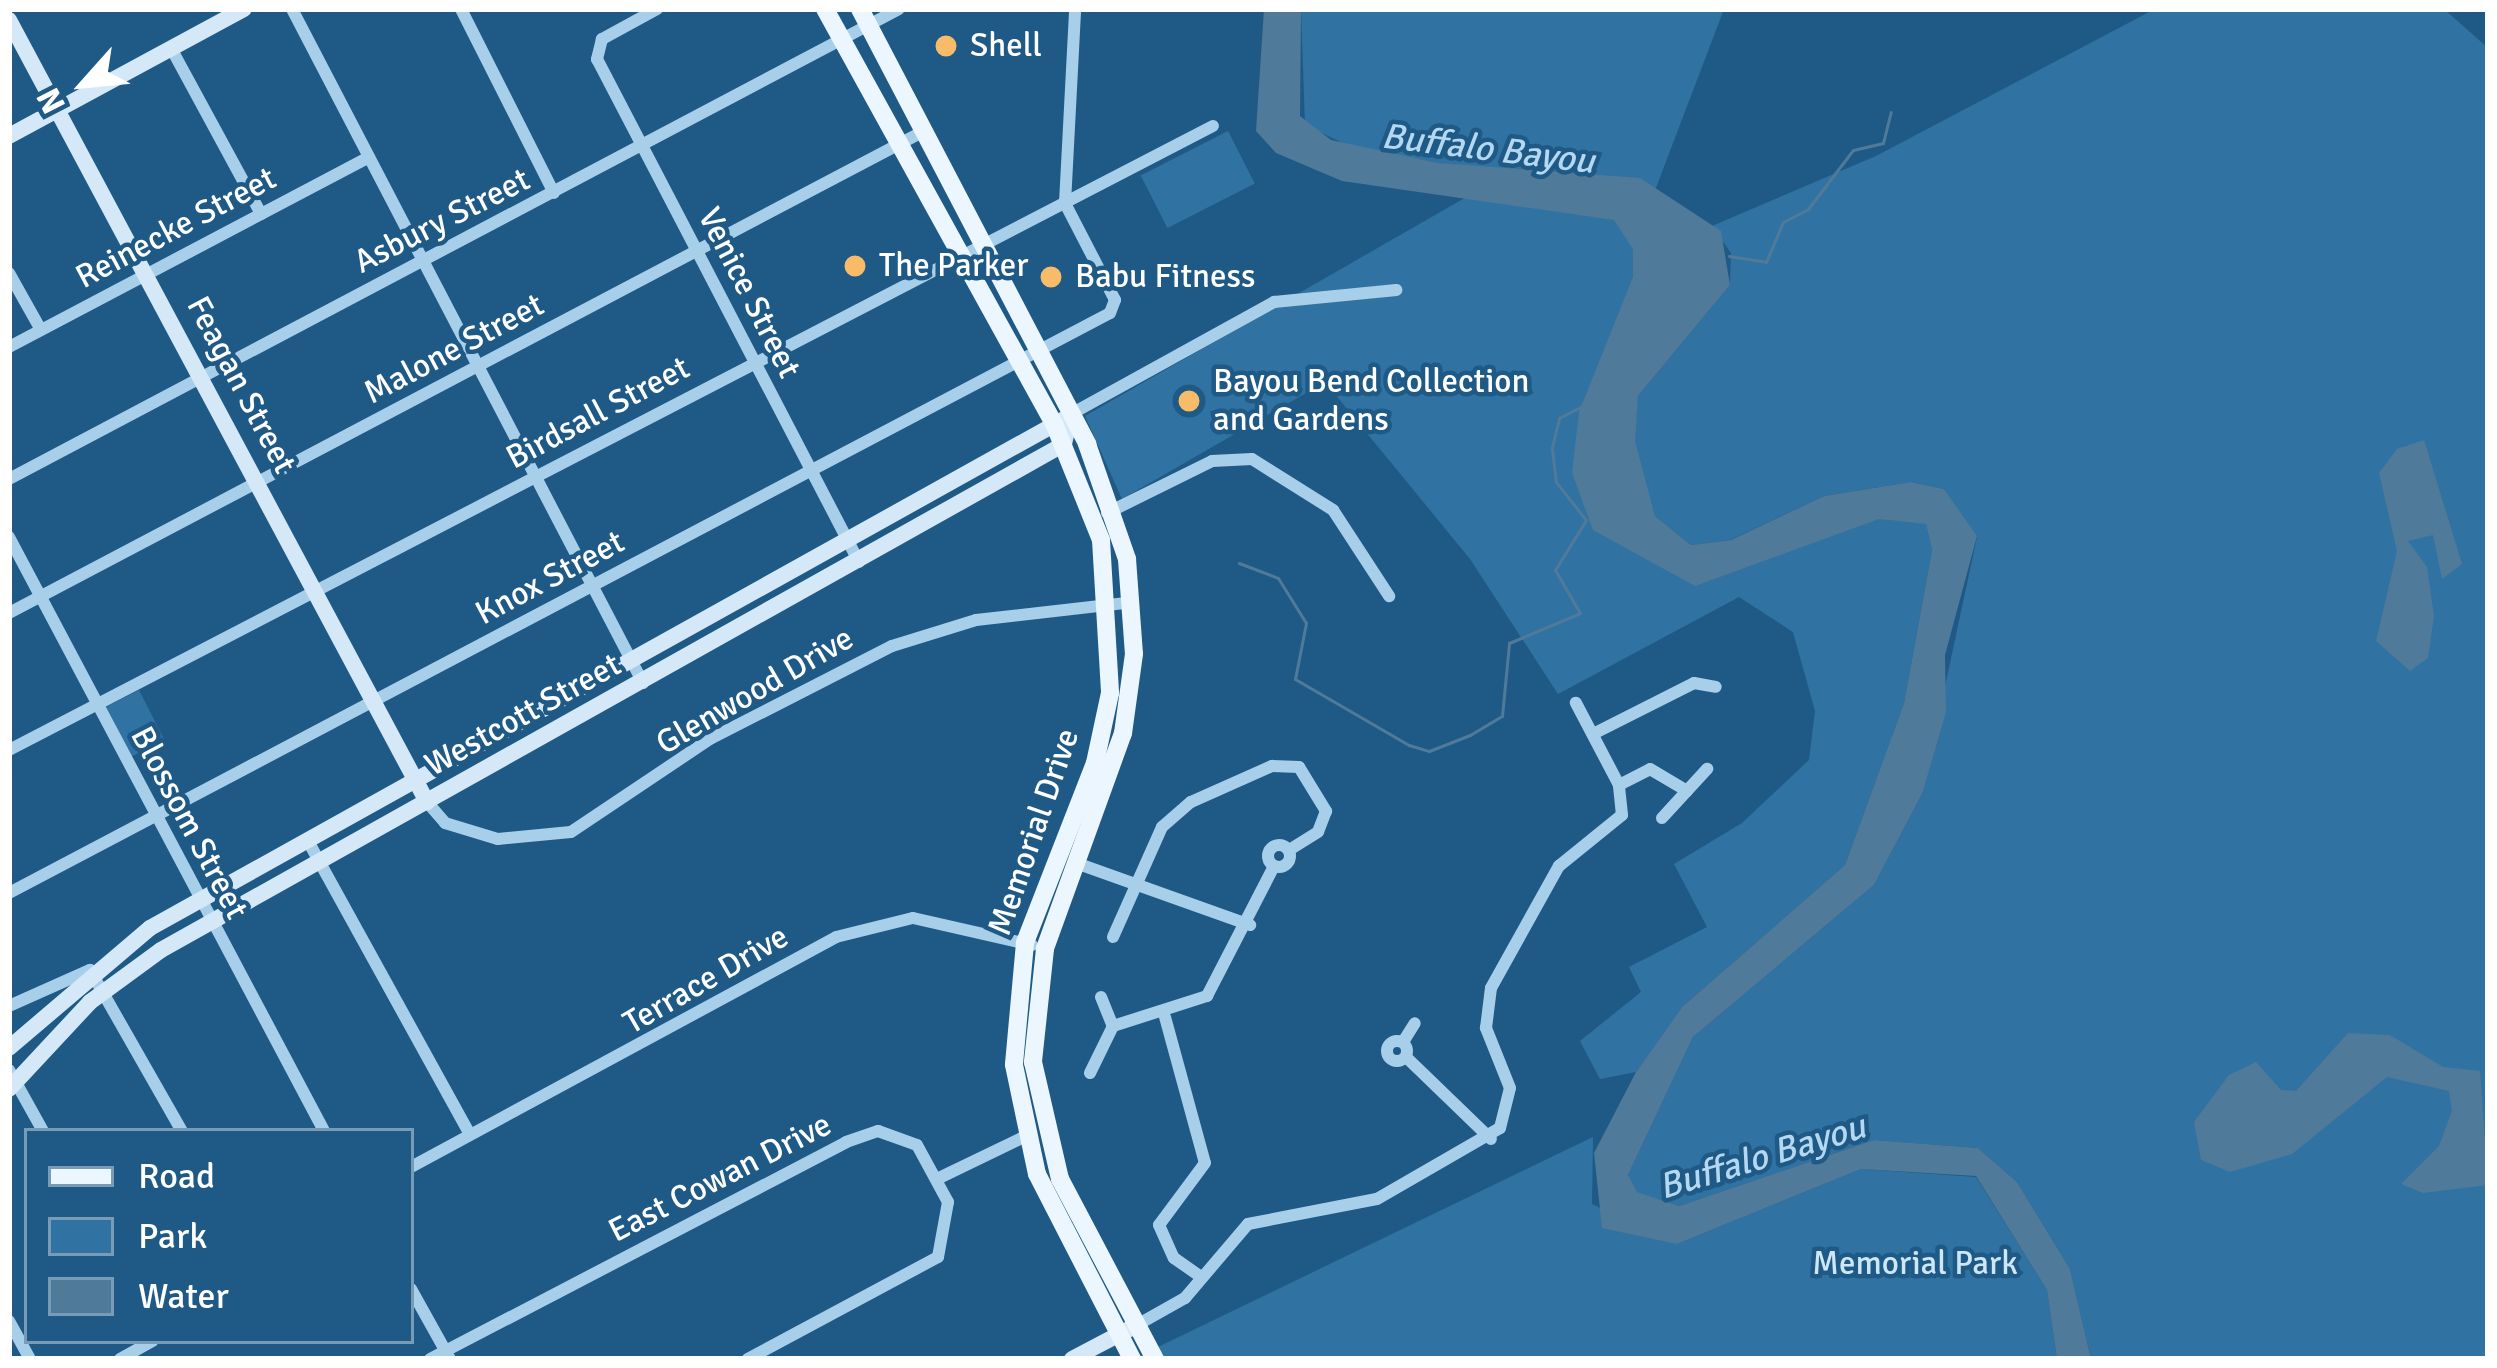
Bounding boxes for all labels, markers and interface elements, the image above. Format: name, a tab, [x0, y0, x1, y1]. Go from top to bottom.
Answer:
north arrow	[24, 24, 144, 144]
place label: Shell	[970, 26, 1042, 66]
marker: Shell	[933, 33, 959, 59]
text: N	[28, 81, 75, 120]
water label: Buffalo Bayou	[1379, 115, 1597, 183]
street label: Reinecke Street	[69, 159, 283, 297]
street label: Asbury Street	[348, 160, 536, 282]
street label: Venice Street	[689, 201, 809, 385]
place label: The Parker	[879, 246, 1028, 286]
marker: The Parker	[842, 253, 868, 279]
place label: Babu Fitness	[1075, 257, 1255, 297]
marker: Babu Fitness	[1038, 264, 1064, 290]
street label: Malone Street	[357, 285, 551, 413]
street label: Feagan Street	[178, 290, 304, 480]
street label: Birdsall Street	[500, 348, 696, 478]
place label: Bayou Bend Collection and Gardens	[1213, 362, 1530, 440]
marker: Bayou Bend Collection and Gardens	[1176, 388, 1202, 414]
street label: Knox Street	[469, 522, 631, 634]
street label: Glenwood Drive	[649, 619, 861, 763]
street label: Westcott Street	[418, 645, 628, 785]
street label: Blossom Street	[122, 720, 256, 926]
street label: Memorial Drive	[980, 724, 1088, 940]
street label: Terrace Drive	[617, 917, 795, 1043]
street label: East Cowan Drive	[602, 1105, 838, 1251]
water label: Buffalo Bayou	[1653, 1105, 1871, 1209]
legend	[24, 1128, 414, 1344]
text: Road	[138, 1154, 215, 1199]
text: Park	[138, 1214, 207, 1259]
park label: Memorial Park	[1812, 1244, 2018, 1284]
text: Water	[138, 1274, 229, 1319]

